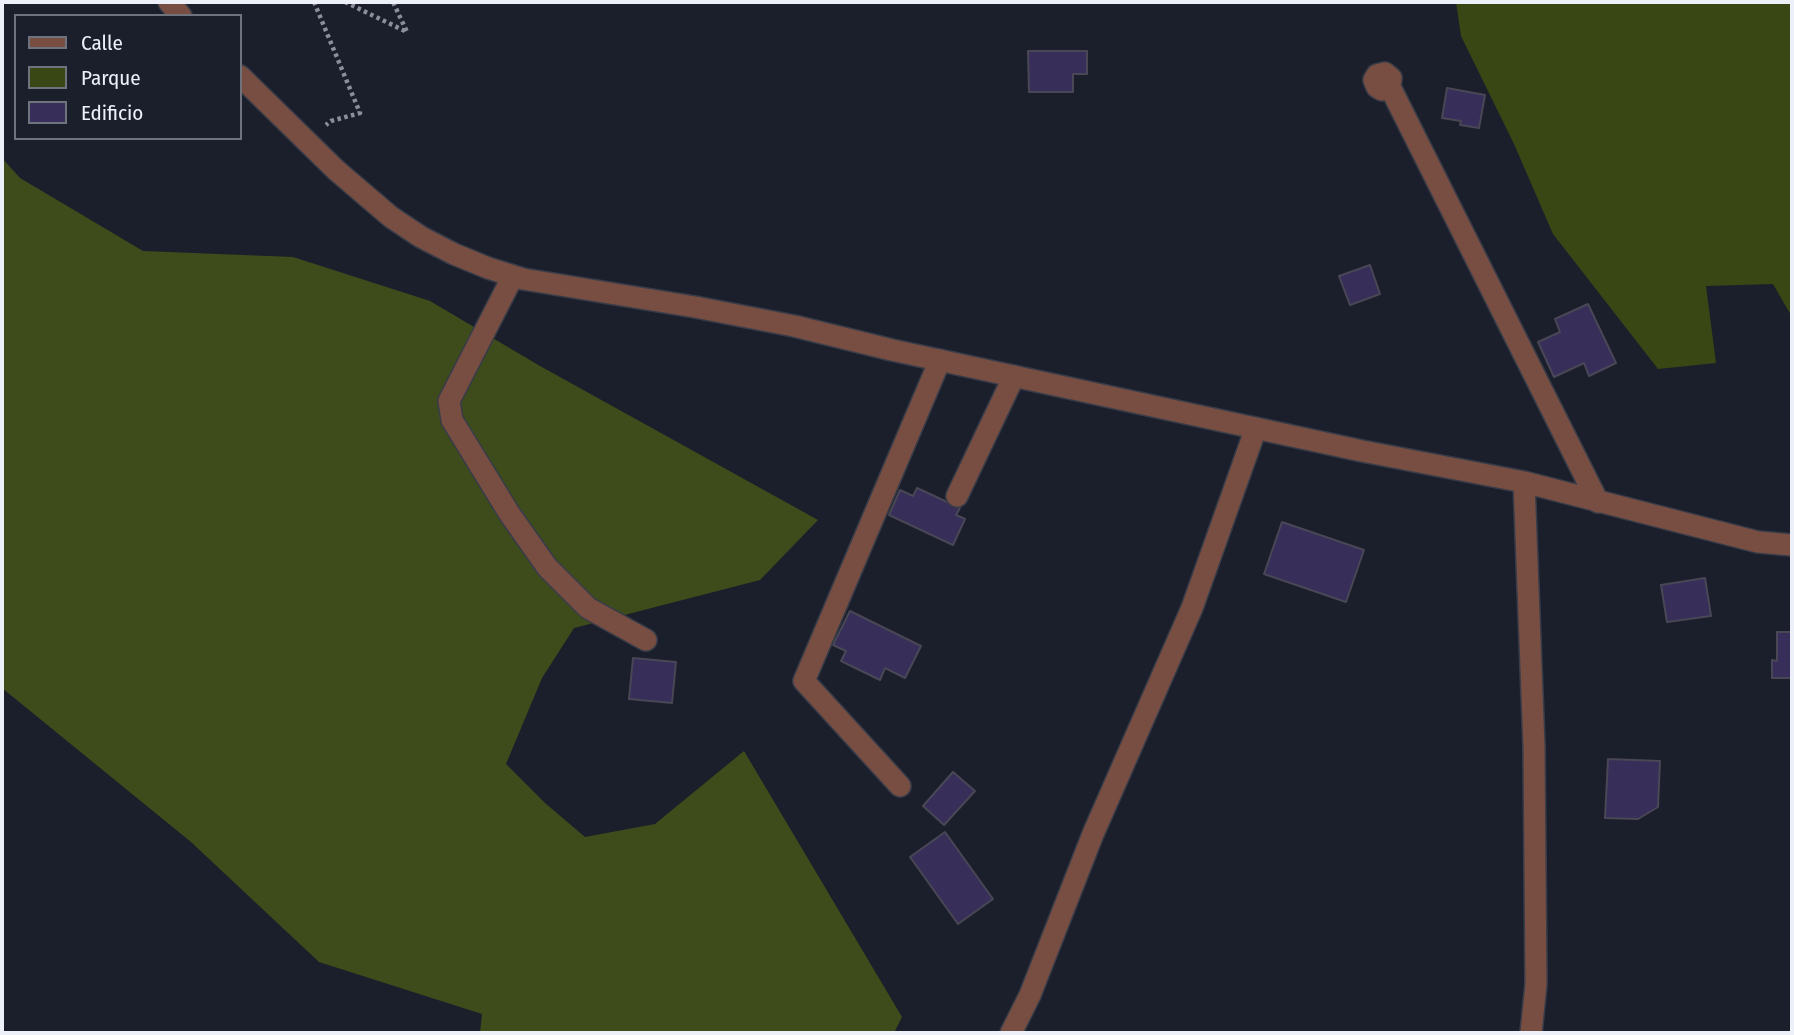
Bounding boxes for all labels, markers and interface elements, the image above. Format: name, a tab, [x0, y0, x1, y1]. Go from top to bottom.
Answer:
legend	[14, 14, 242, 140]
text: Calle	[81, 30, 123, 56]
text: Parque	[81, 65, 141, 91]
text: Edificio	[81, 100, 143, 126]

